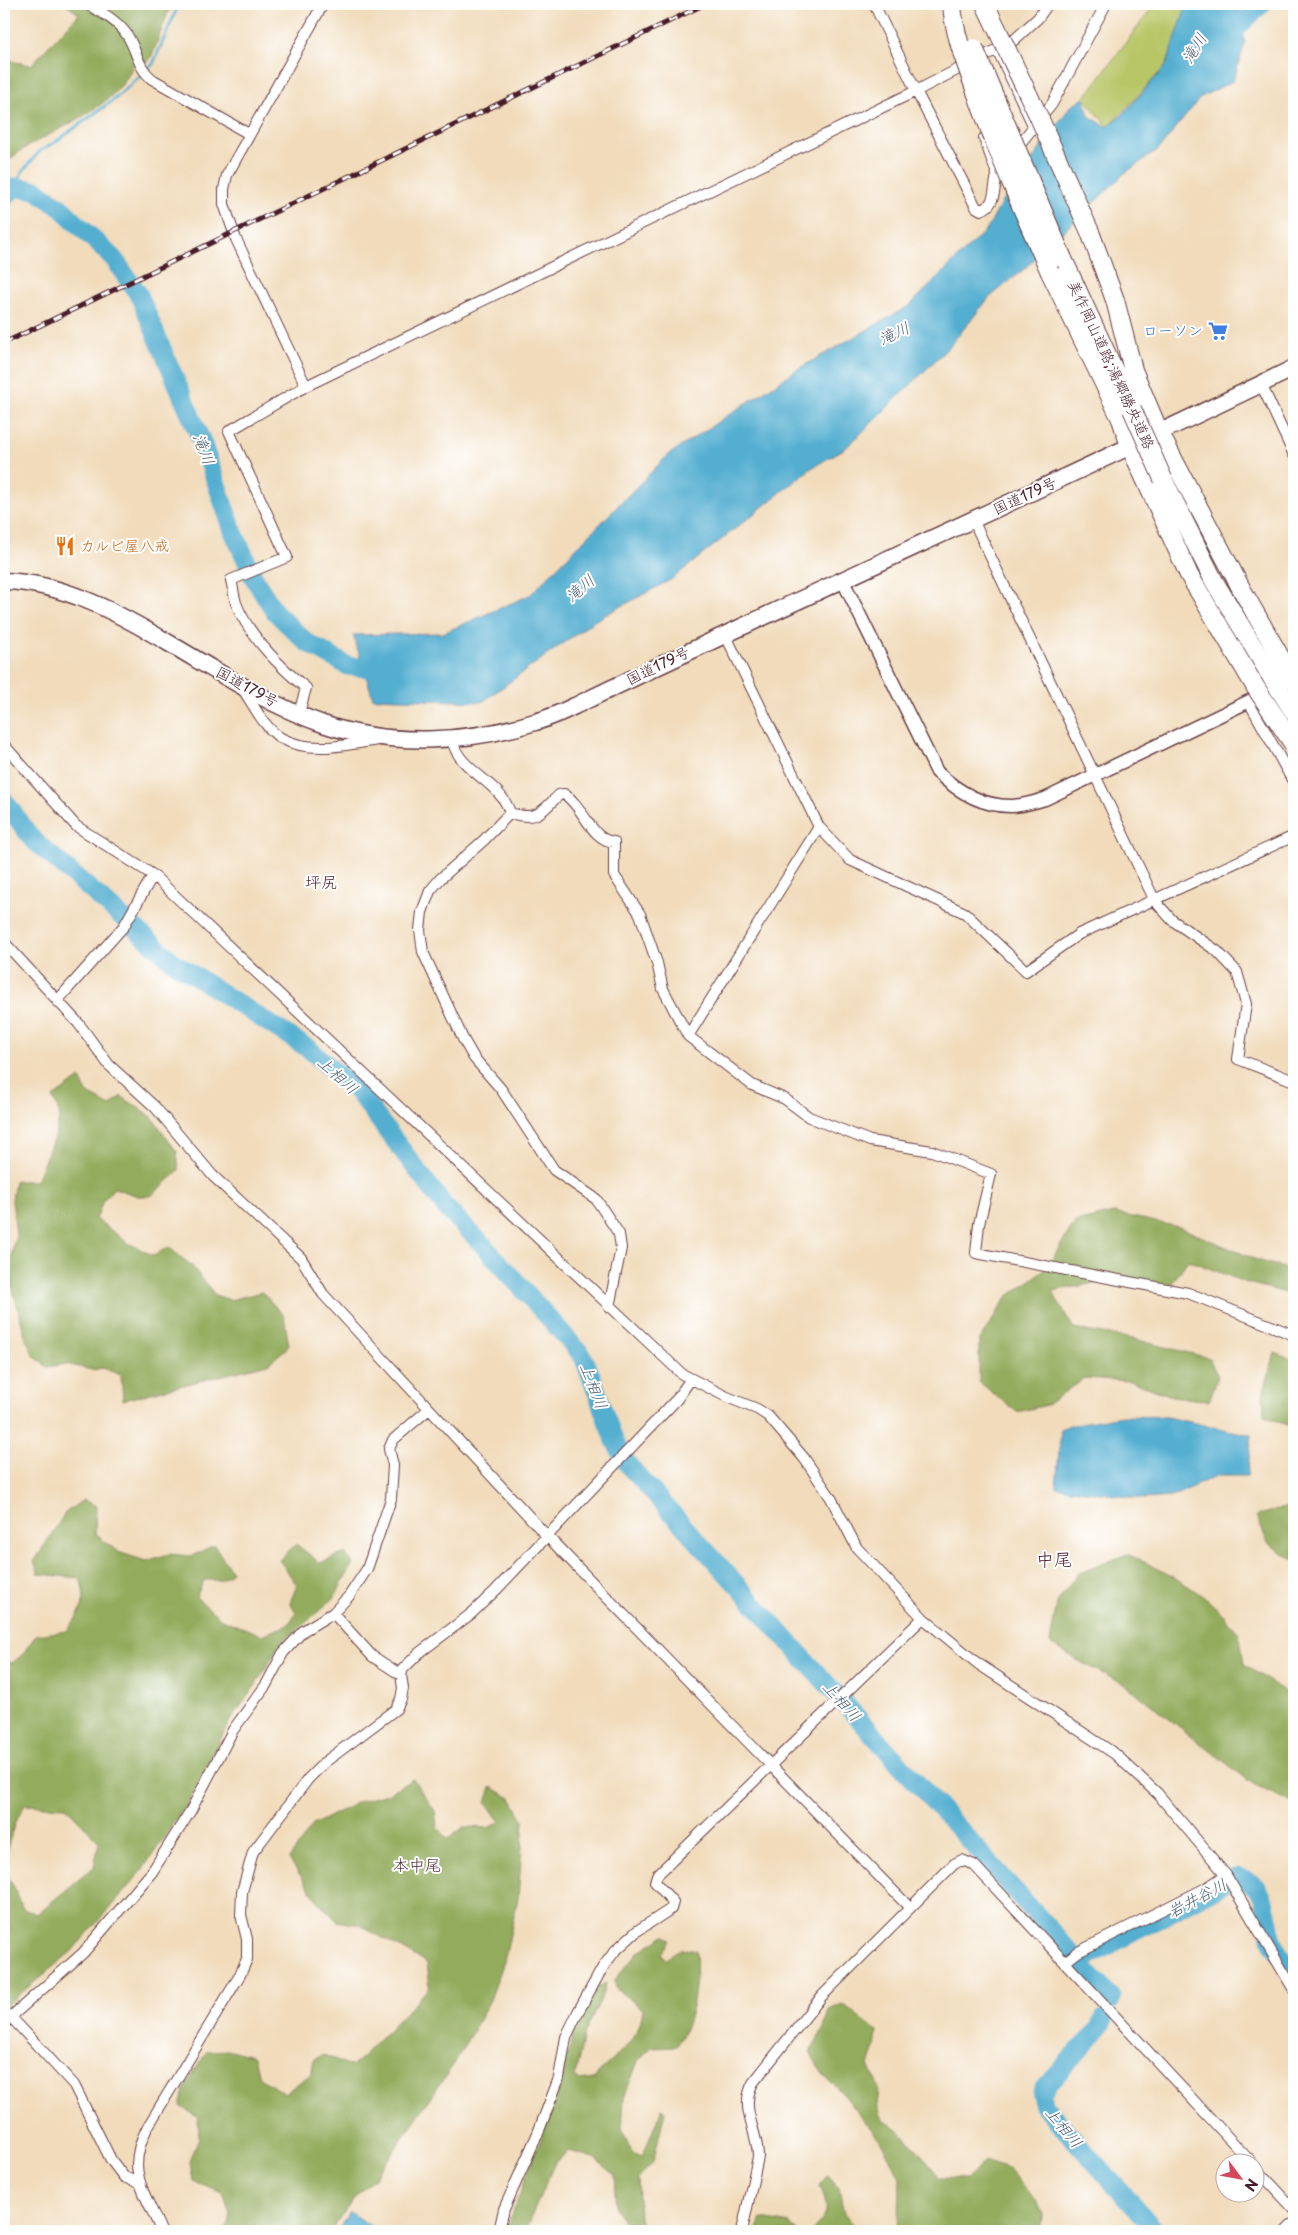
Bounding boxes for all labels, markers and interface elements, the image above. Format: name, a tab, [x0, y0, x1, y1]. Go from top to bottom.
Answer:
water label: 滝川	[1174, 28, 1212, 67]
street label: 美作岡山道路;湯郷勝央道路	[1063, 276, 1162, 453]
water label: 滝川	[874, 314, 913, 350]
place label: ローソン	[1143, 318, 1203, 341]
supermarket icon: ローソン	[1207, 320, 1229, 342]
water label: 滝川	[188, 429, 222, 468]
street label: 国道179号	[988, 470, 1060, 520]
place label: カルビ屋八戒	[80, 533, 169, 556]
restaurant icon: カルビ屋八戒	[54, 535, 76, 557]
water label: 滝川	[559, 568, 599, 607]
street label: 国道179号	[622, 639, 693, 690]
street label: 国道179号	[212, 659, 283, 712]
district label: 坪尻	[305, 869, 337, 893]
water label: 上相川	[313, 1049, 365, 1099]
water label: 上相川	[575, 1359, 615, 1412]
district label: 中尾	[1036, 1545, 1072, 1572]
water label: 上相川	[818, 1674, 868, 1726]
district label: 本中尾	[393, 1852, 441, 1876]
water label: 岩井谷川	[1163, 1871, 1230, 1923]
water label: 上相川	[1040, 2100, 1089, 2152]
north arrow	[1216, 2152, 1266, 2202]
text: N	[1240, 2175, 1263, 2195]

